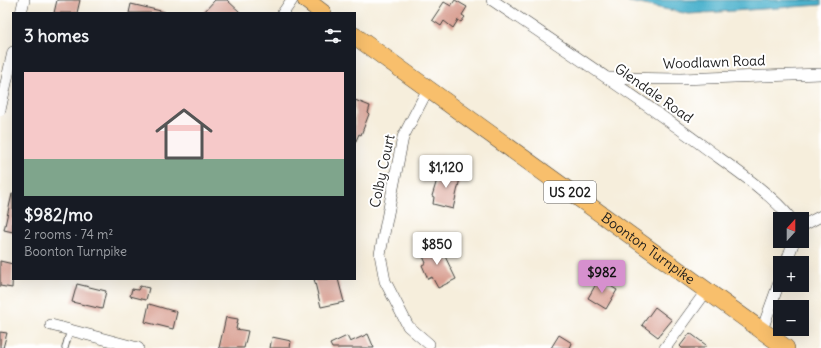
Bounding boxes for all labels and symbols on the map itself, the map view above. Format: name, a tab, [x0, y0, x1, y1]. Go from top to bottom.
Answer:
street label: Woodlawn Road	[662, 51, 766, 73]
street label: Glendale Road	[611, 59, 697, 127]
street label: Colby Court	[365, 132, 399, 209]
pin: $1,120	[413, 155, 479, 189]
road number: US 202	[544, 181, 596, 203]
street label: Boonton Turnpike	[598, 208, 698, 288]
north arrow	[773, 212, 809, 248]
pin: $850	[413, 232, 461, 266]
pin: $982	[578, 260, 626, 294]

